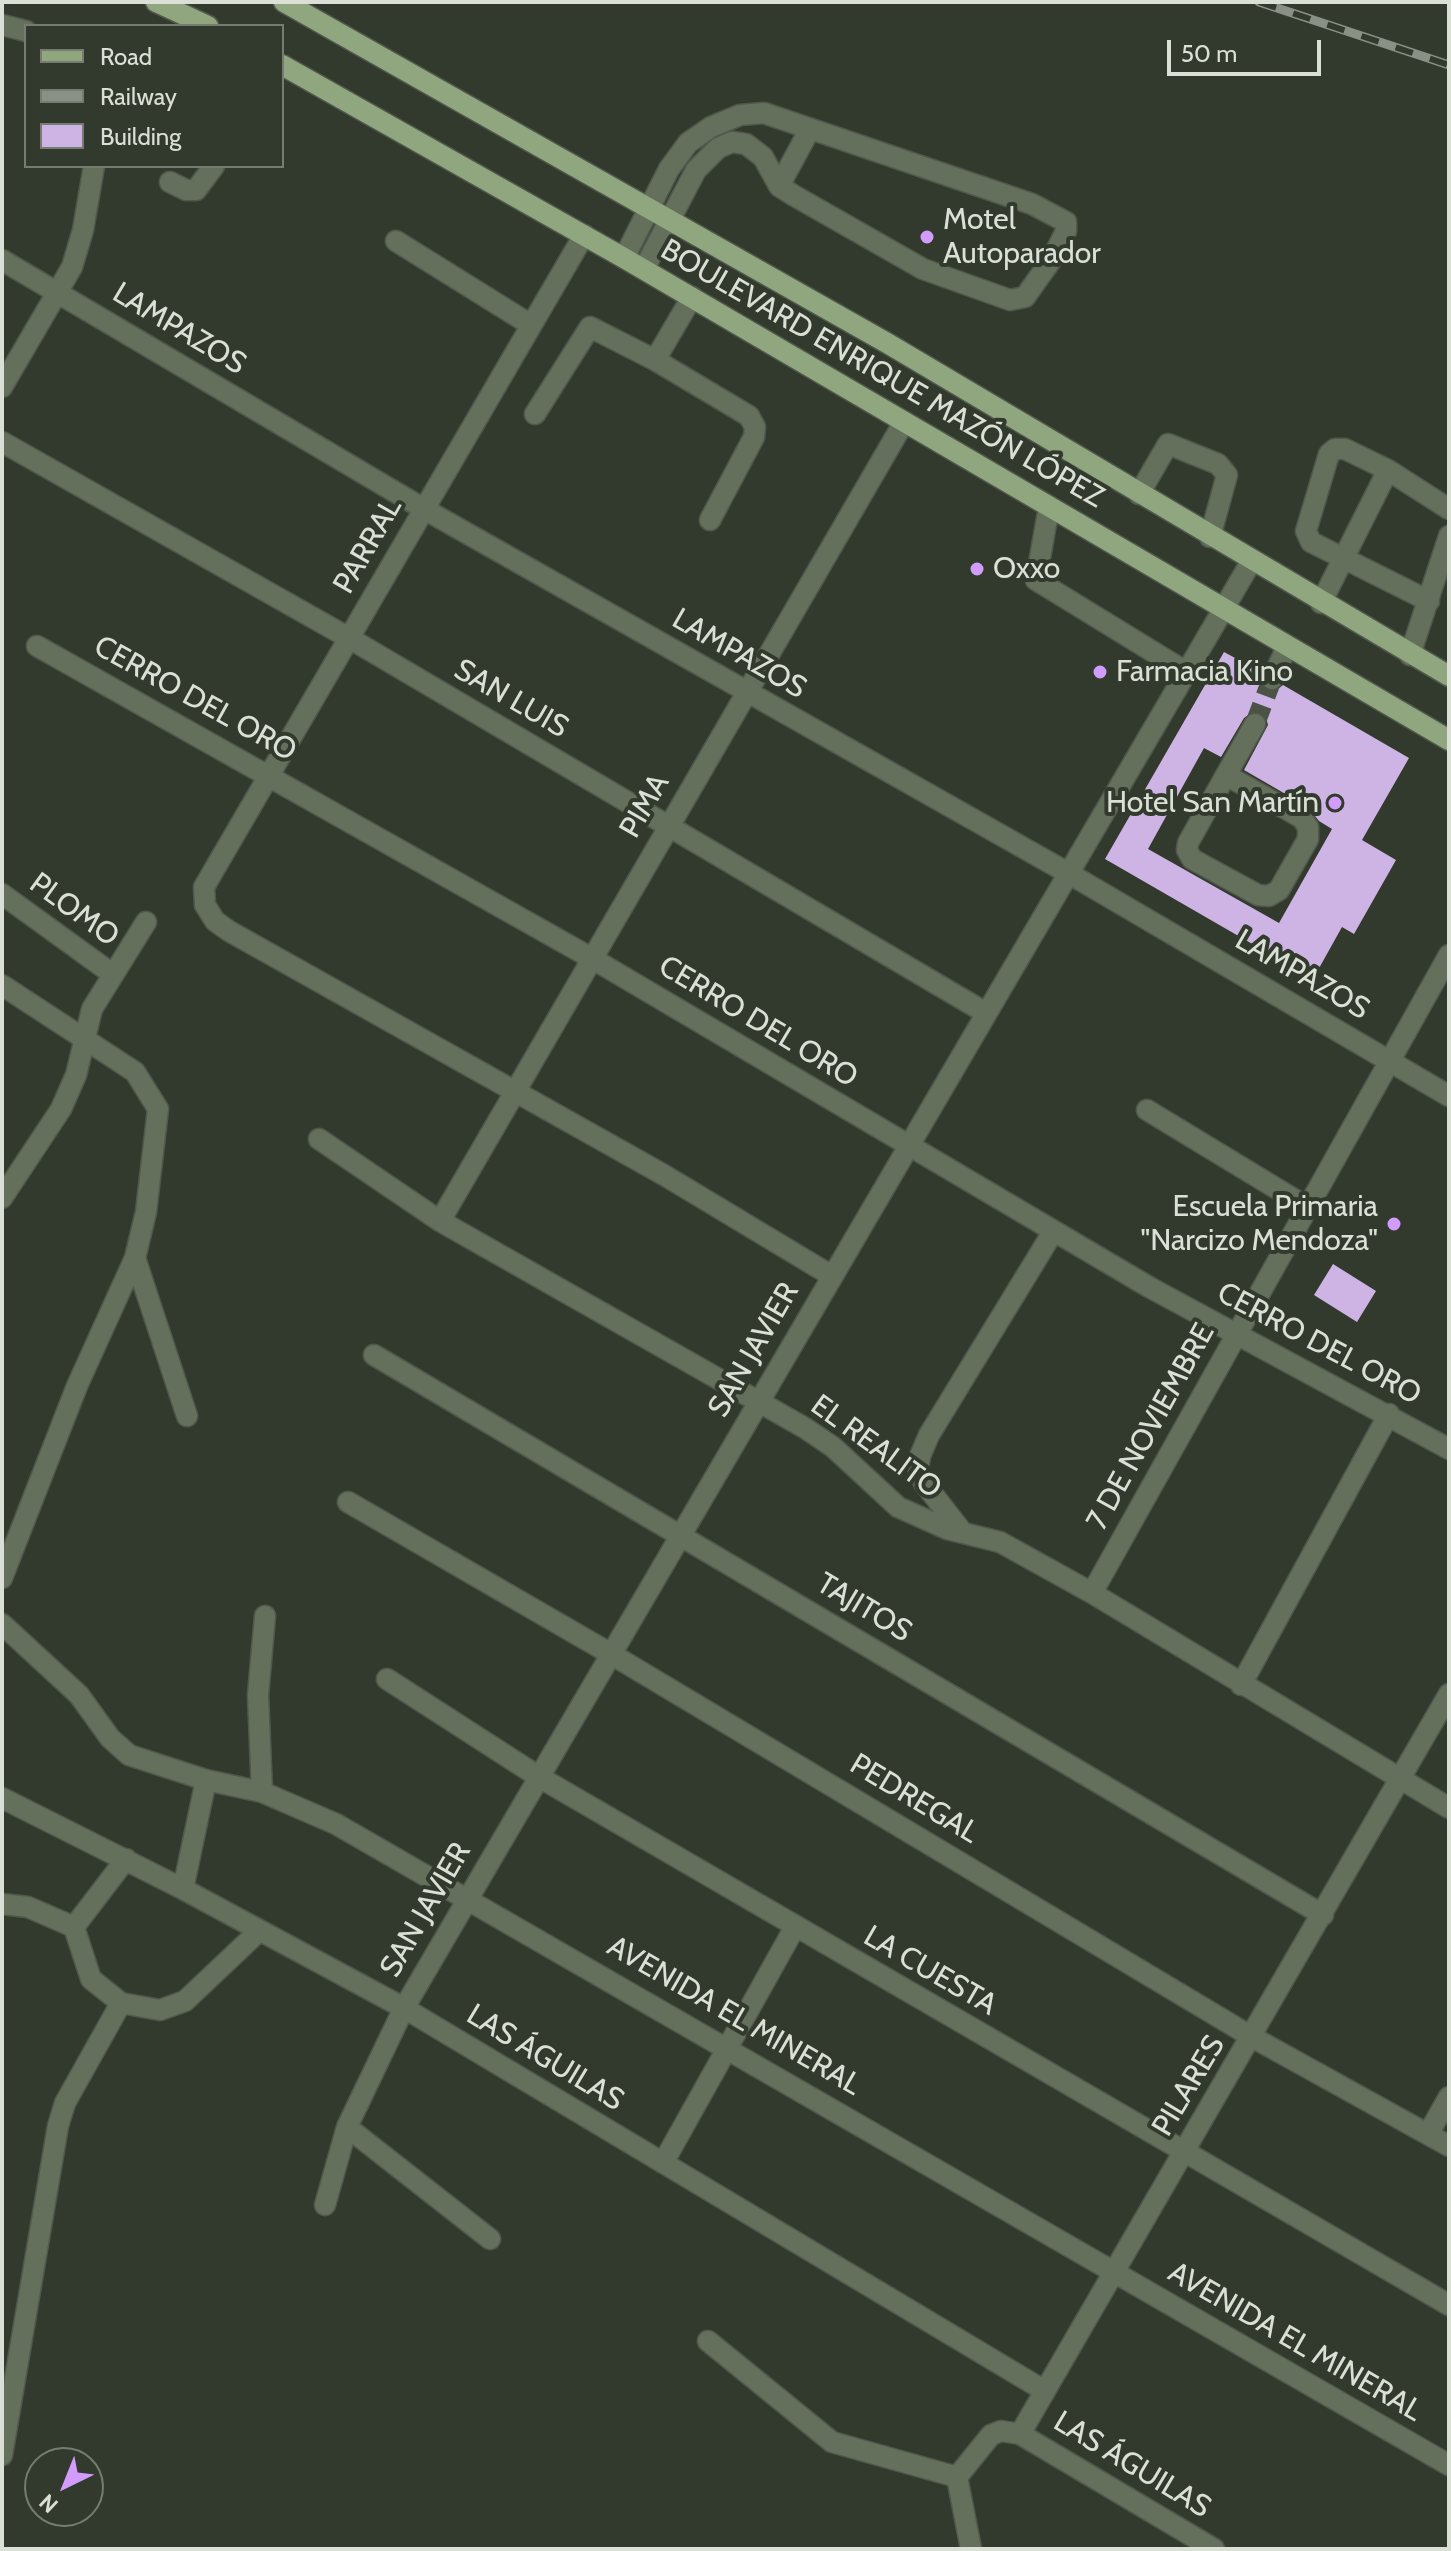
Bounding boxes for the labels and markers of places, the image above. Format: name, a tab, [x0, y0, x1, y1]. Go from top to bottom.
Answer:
place label: Motel Autoparador	[943, 202, 1101, 272]
marker: Motel Autoparador	[918, 228, 936, 246]
place label: Oxxo	[993, 551, 1060, 587]
marker: Oxxo	[968, 560, 986, 578]
place label: Farmacia Kino	[1116, 654, 1293, 690]
marker: Farmacia Kino	[1091, 663, 1109, 681]
place label: Hotel San Martín	[1106, 785, 1319, 821]
marker: Hotel San Martín	[1326, 794, 1344, 812]
place label: Escuela Primaria "Narcizo Mendoza"	[1140, 1189, 1378, 1260]
marker: Escuela Primaria "Narcizo Mendoza"	[1385, 1215, 1403, 1233]

